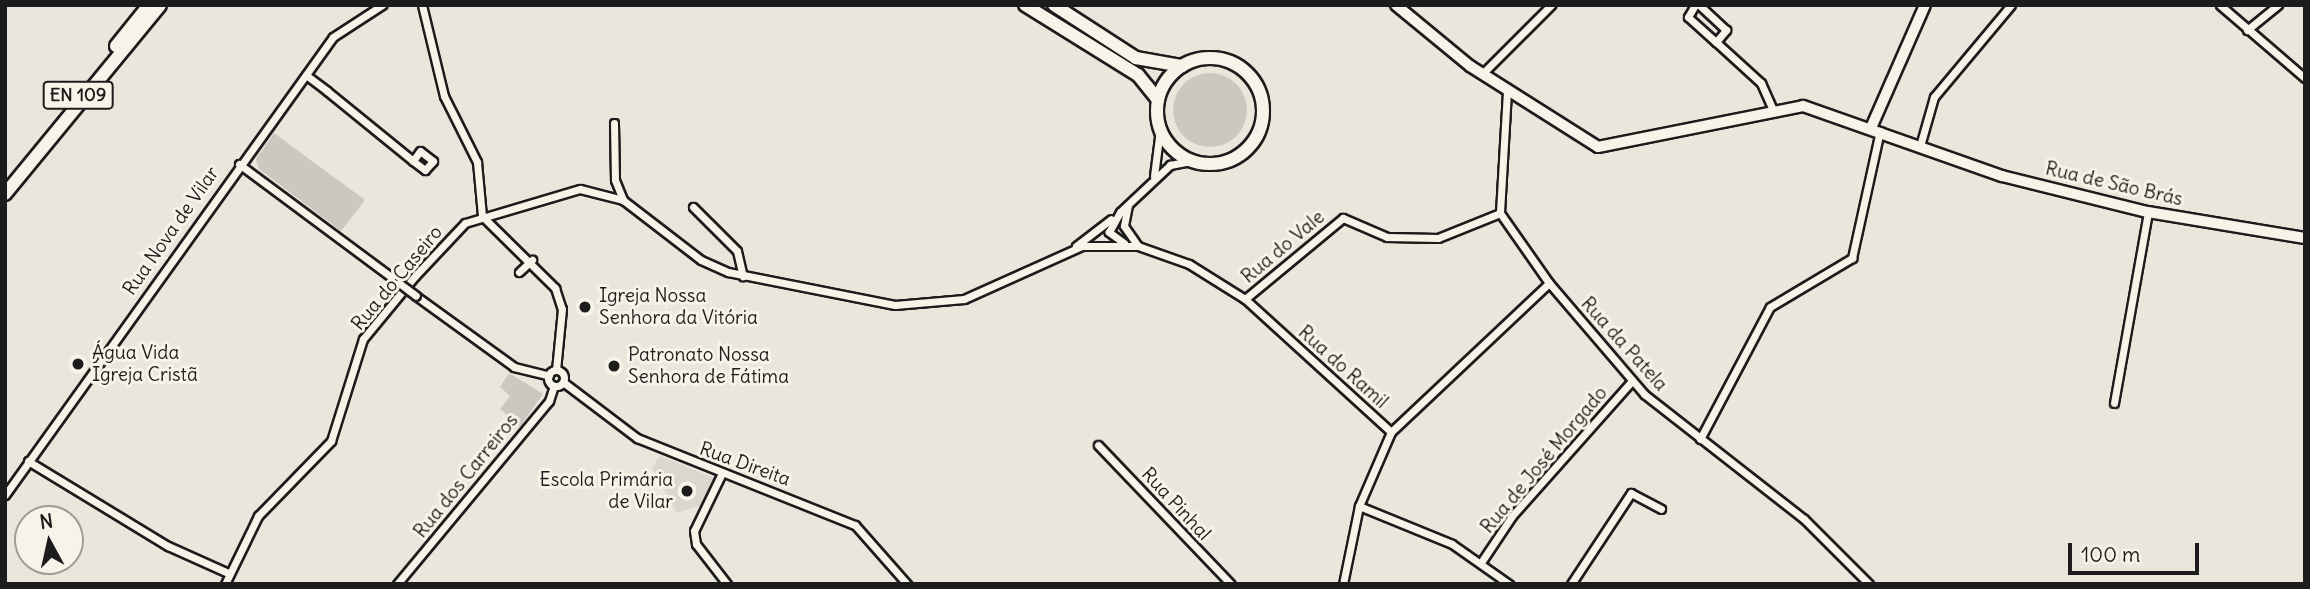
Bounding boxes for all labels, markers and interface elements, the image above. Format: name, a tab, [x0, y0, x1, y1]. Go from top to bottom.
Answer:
road number: EN 109	[41, 80, 115, 110]
street label: Rua de São Brás	[2043, 157, 2185, 211]
street label: Rua Nova de Vilar	[118, 162, 224, 300]
street label: Rua do Vale	[1237, 206, 1329, 288]
street label: Rua do Caseiro	[347, 221, 447, 335]
place label: Igreja Nossa Senhora da Vitória	[599, 285, 758, 329]
street label: Rua da Patela	[1576, 292, 1672, 396]
marker: Igreja Nossa Senhora da Vitória	[577, 299, 593, 315]
street label: Rua do Ramil	[1293, 321, 1393, 413]
place label: Água Vida Igreja Cristã	[92, 342, 198, 386]
place label: Patronato Nossa Senhora de Fátima	[628, 344, 789, 388]
marker: Água Vida Igreja Cristã	[70, 356, 86, 372]
marker: Patronato Nossa Senhora de Fátima	[606, 358, 622, 374]
street label: Rua de José Morgado	[1476, 382, 1612, 538]
street label: Rua dos Carreiros	[409, 409, 523, 543]
street label: Rua Direita	[696, 437, 794, 491]
street label: Rua Pinhal	[1137, 463, 1215, 545]
place label: Escola Primária de Vilar	[540, 469, 673, 513]
marker: Escola Primária de Vilar	[679, 483, 695, 499]
north arrow	[14, 505, 84, 575]
text: N	[38, 508, 55, 534]
scale bar	[2072, 530, 2203, 574]
text: 100 m	[2081, 541, 2140, 568]

